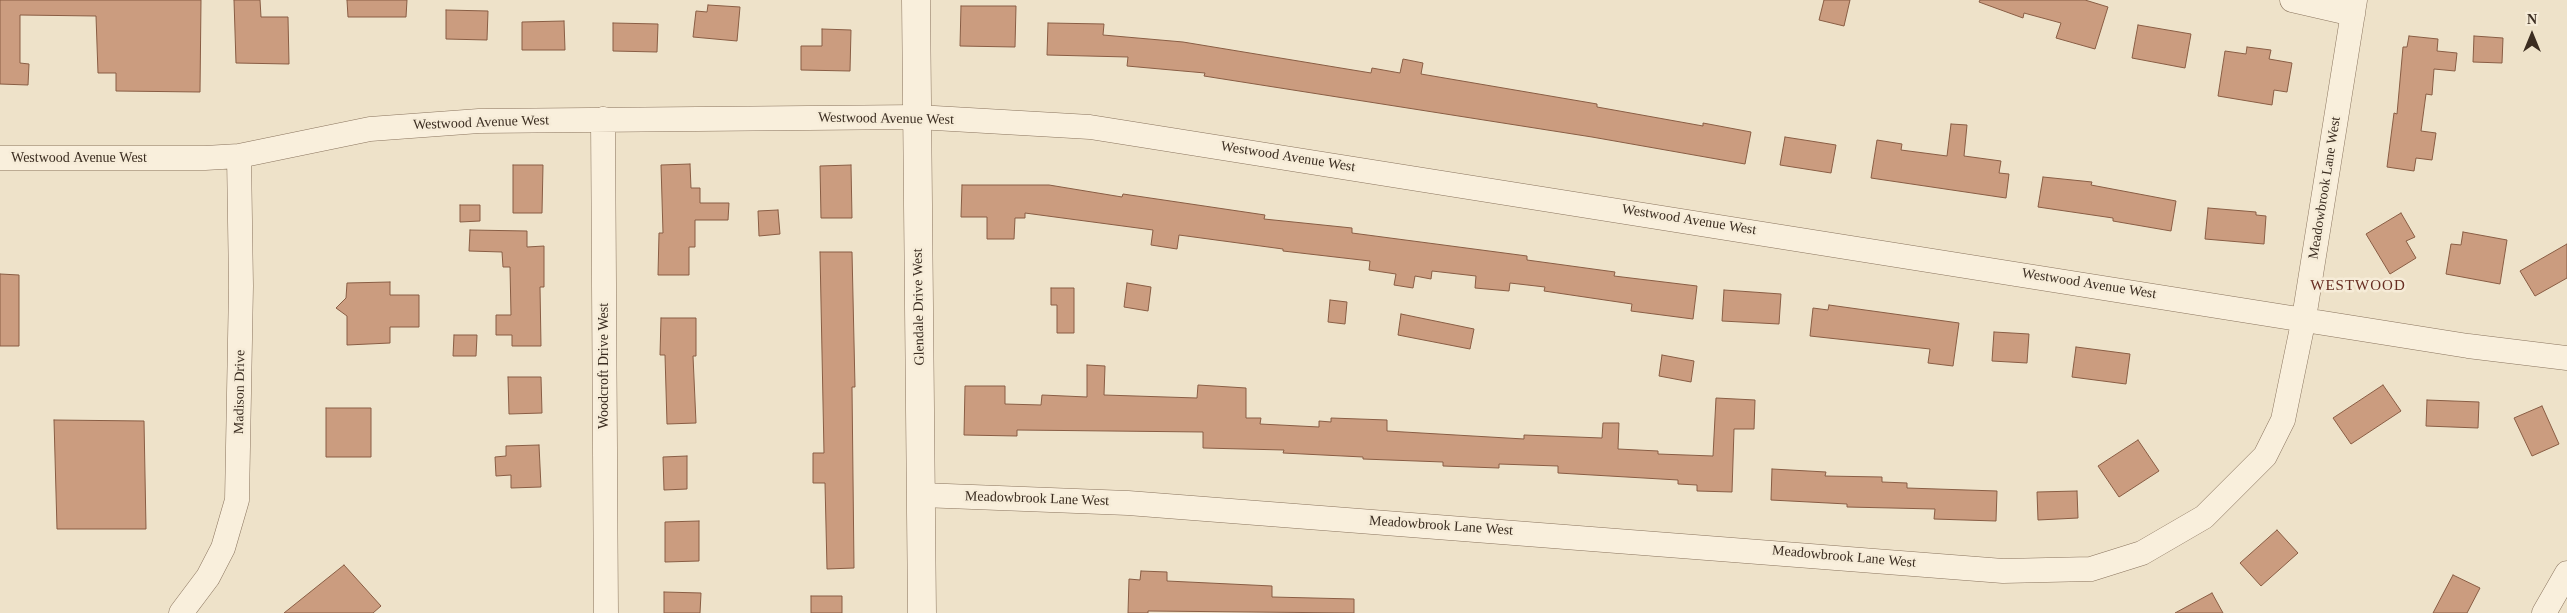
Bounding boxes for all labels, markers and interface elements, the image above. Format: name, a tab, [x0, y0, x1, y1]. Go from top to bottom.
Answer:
north arrow	[2507, 10, 2557, 60]
text: N	[2527, 12, 2537, 27]
street label: Westwood Avenue West	[818, 109, 954, 129]
street label: Westwood Avenue West	[413, 112, 549, 134]
street label: Meadowbrook Lane West	[2305, 115, 2345, 261]
street label: Westwood Avenue West	[1220, 138, 1356, 176]
street label: Westwood Avenue West	[11, 150, 147, 166]
street label: Westwood Avenue West	[1621, 201, 1757, 239]
street label: Glendale Drive West	[910, 248, 928, 366]
street label: Westwood Avenue West	[2021, 265, 2157, 303]
district label: WESTWOOD	[2309, 277, 2407, 295]
street label: Woodcroft Drive West	[596, 303, 612, 429]
street label: Madison Drive	[231, 350, 249, 434]
street label: Meadowbrook Lane West	[965, 488, 1109, 510]
street label: Meadowbrook Lane West	[1368, 513, 1514, 539]
street label: Meadowbrook Lane West	[1771, 542, 1917, 572]

